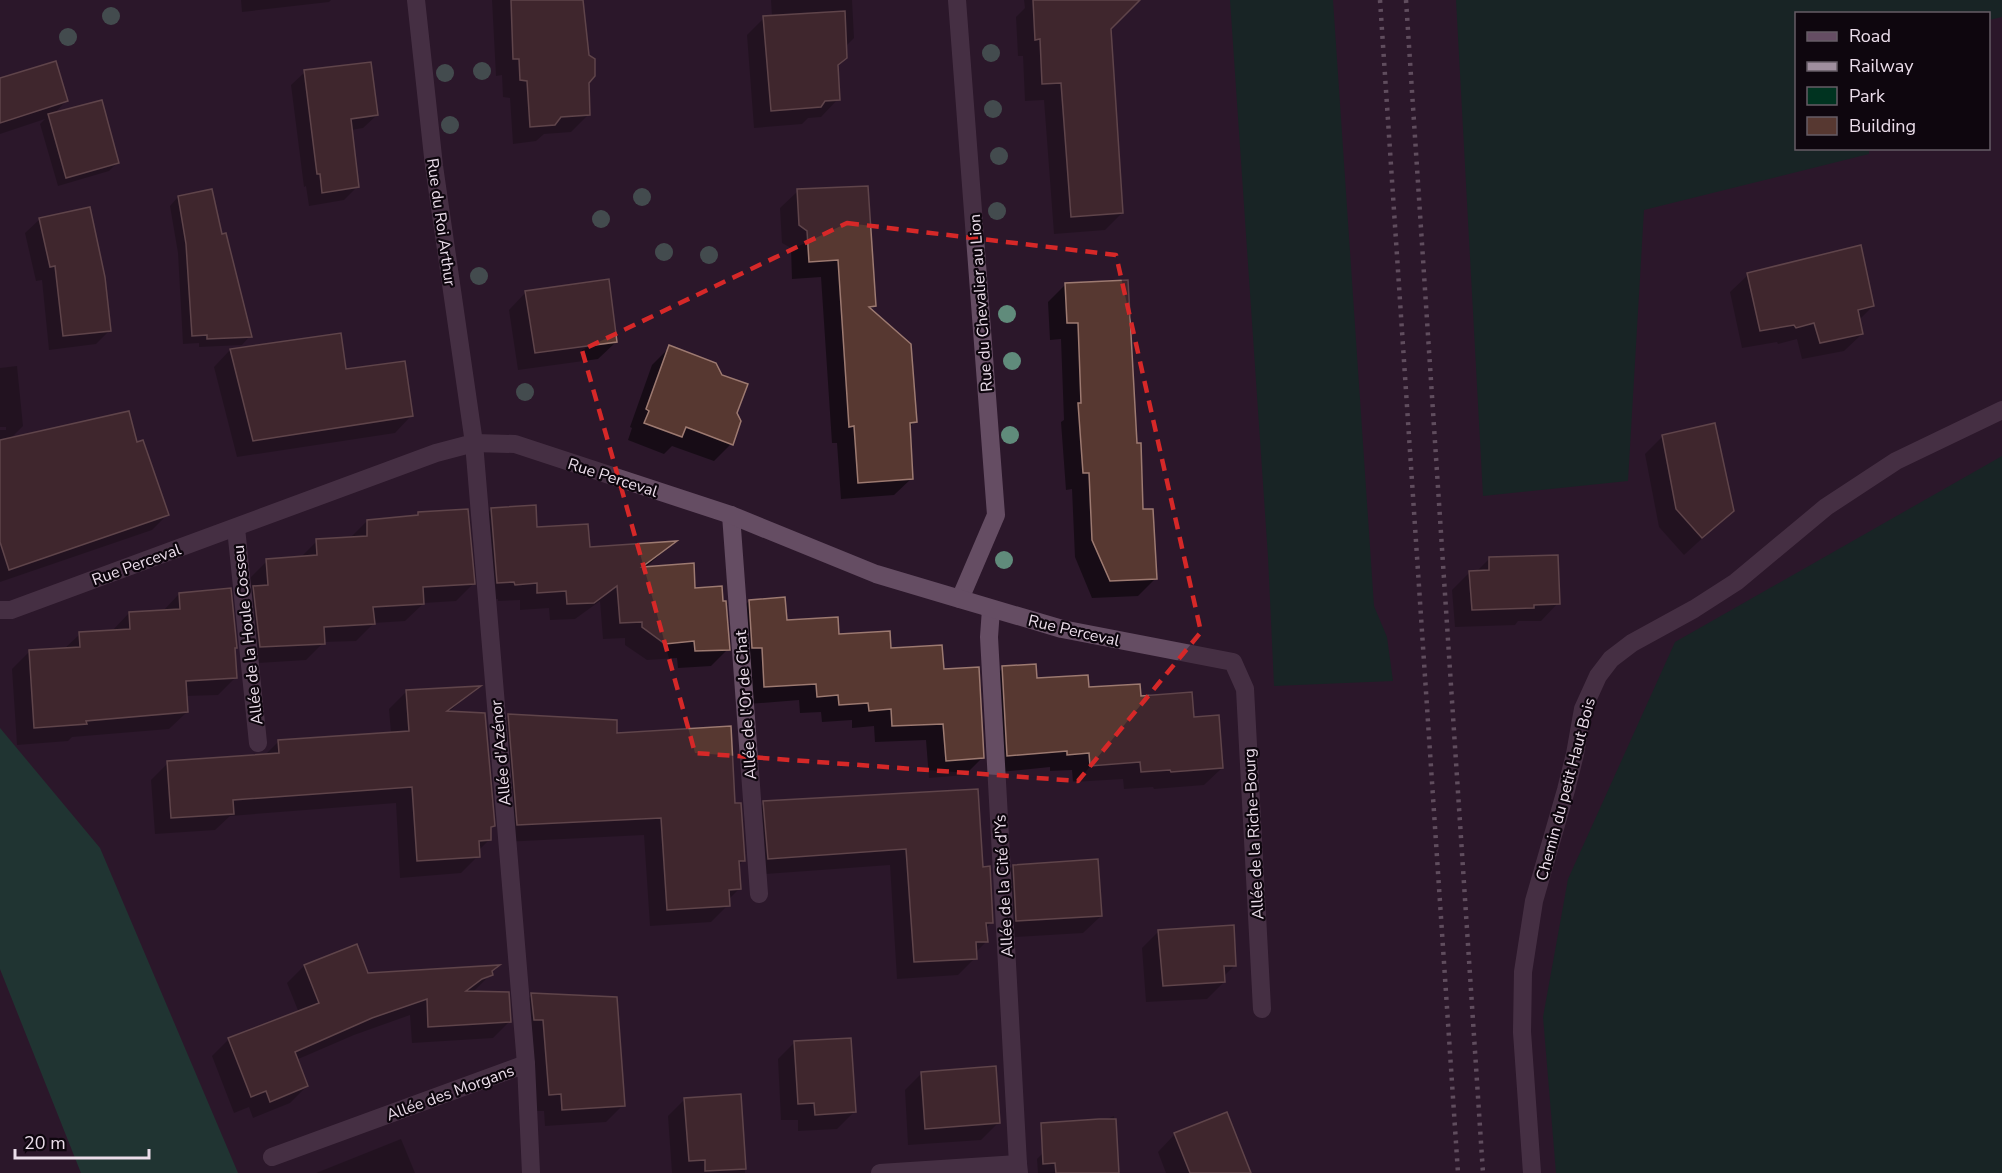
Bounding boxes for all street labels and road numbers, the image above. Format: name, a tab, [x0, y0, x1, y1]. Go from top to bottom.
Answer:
street label: Rue du Roi Arthur	[421, 157, 461, 288]
street label: Rue du Chevalier au Lion	[964, 213, 998, 393]
street label: Rue Perceval	[565, 453, 661, 503]
street label: Rue Perceval	[89, 539, 184, 591]
street label: Allée de la Houle Cosseu	[228, 544, 268, 726]
street label: Rue Perceval	[1026, 610, 1122, 652]
street label: Allée de l'Or de Chat	[730, 629, 762, 780]
street label: Chemin du petit Haut Bois	[1531, 695, 1601, 883]
street label: Allée d'Azénor	[485, 699, 517, 807]
street label: Allée de la Riche-Bourg	[1239, 748, 1269, 920]
street label: Allée de la Cité d'Ys	[989, 814, 1019, 958]
street label: Allée des Morgans	[383, 1060, 517, 1126]

